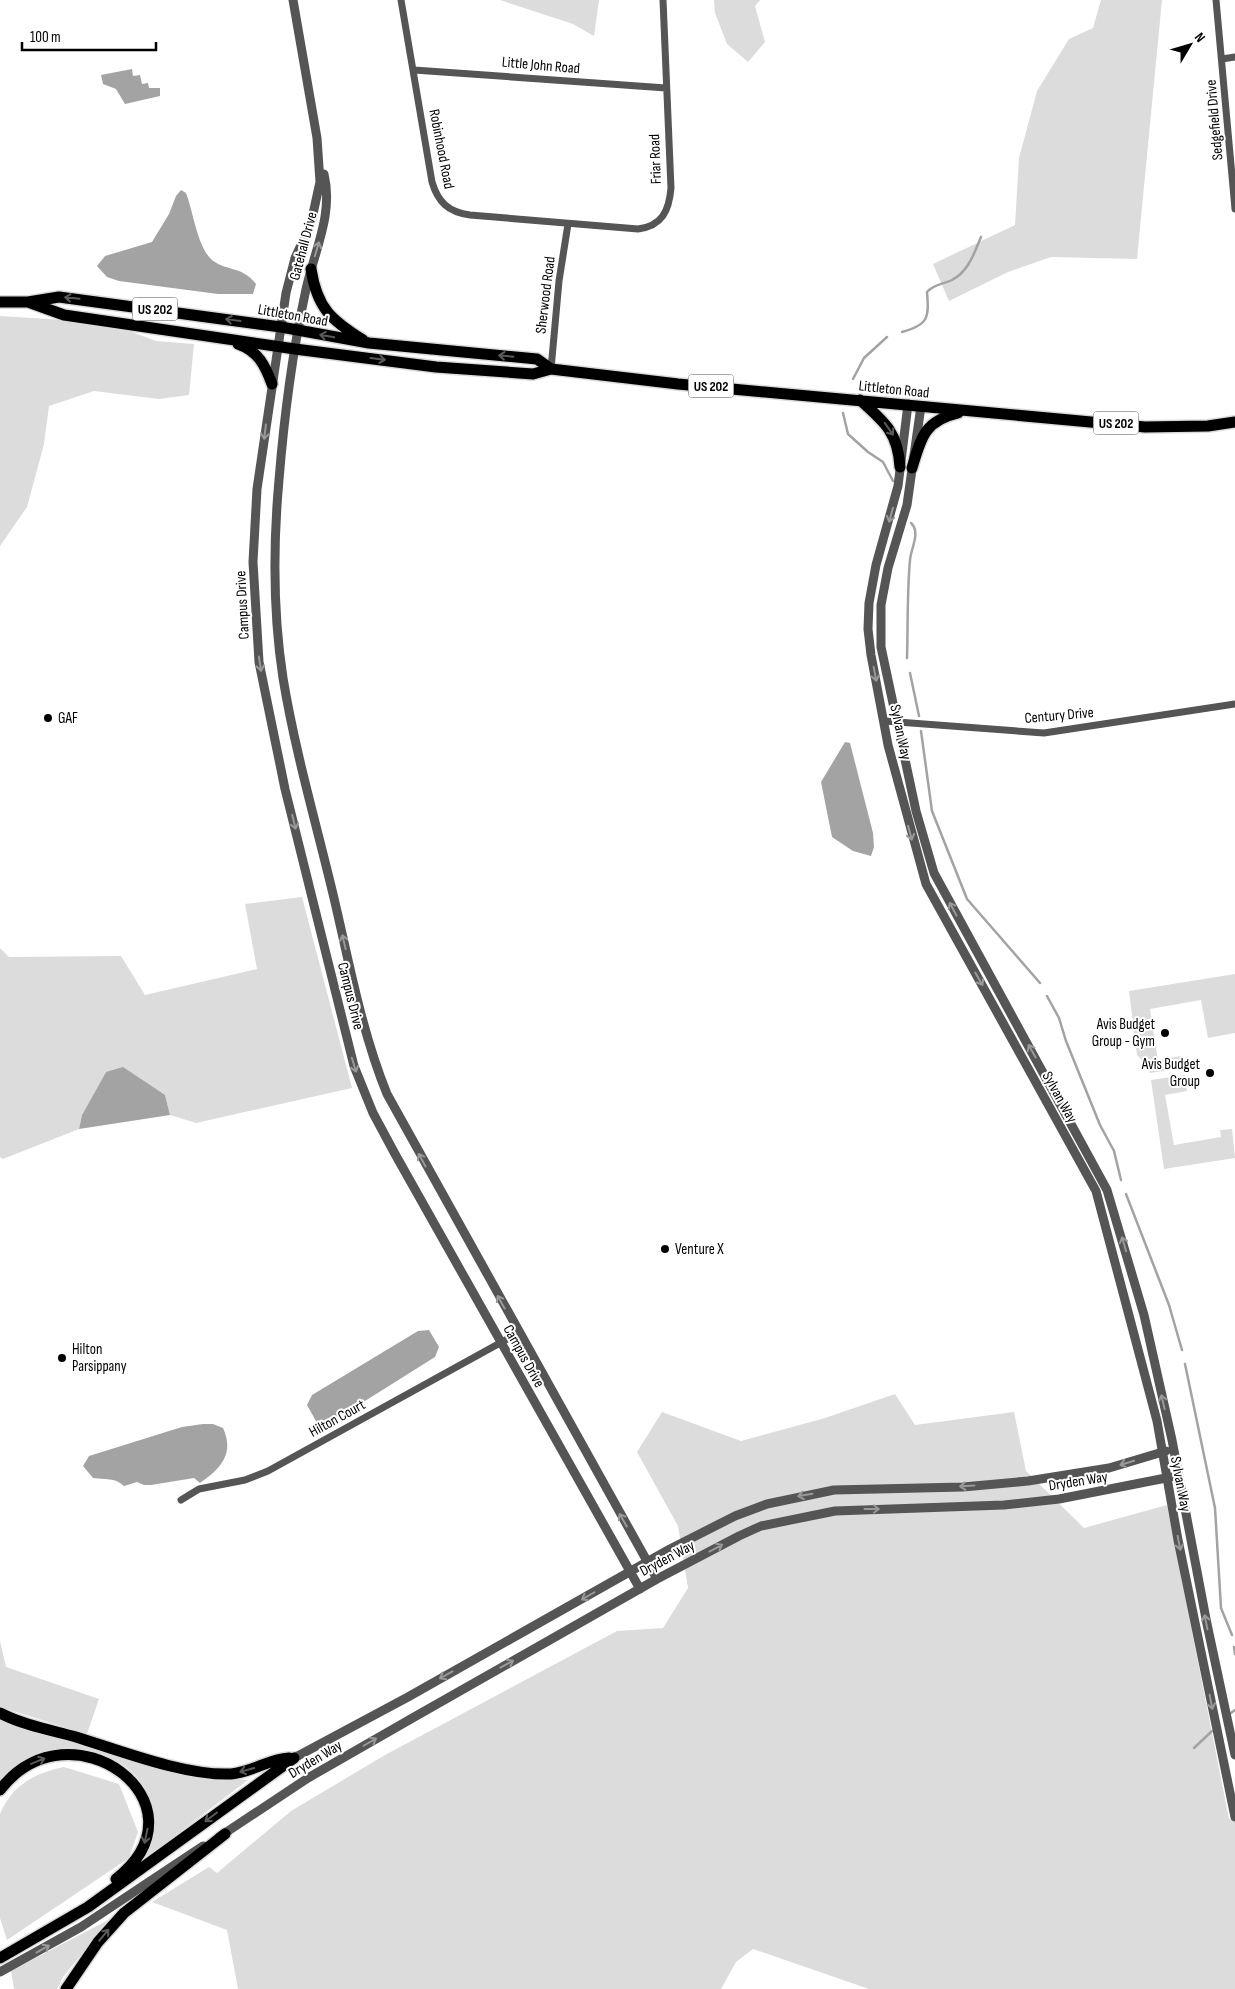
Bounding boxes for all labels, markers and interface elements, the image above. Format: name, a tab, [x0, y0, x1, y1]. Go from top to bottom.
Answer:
scale bar	[22, 20, 156, 52]
north arrow	[1165, 20, 1215, 70]
text: 100 m	[30, 28, 61, 47]
text: N	[1191, 29, 1209, 45]
street label: Little John Road	[501, 53, 581, 78]
street label: Sedgefield Drive	[1202, 79, 1227, 161]
street label: Robinhood Road	[424, 108, 459, 191]
street label: Friar Road	[645, 134, 666, 184]
street label: Gatehall Drive	[285, 210, 322, 282]
one-way arrow	[313, 242, 323, 258]
street label: Sherwood Road	[531, 255, 560, 335]
one-way arrow	[64, 293, 80, 303]
road number: US 202	[132, 298, 178, 320]
street label: Littleton Road	[256, 300, 329, 331]
one-way arrow	[225, 315, 241, 325]
one-way arrow	[319, 330, 335, 340]
one-way arrow	[498, 351, 514, 361]
one-way arrow	[370, 355, 386, 365]
road number: US 202	[688, 374, 734, 398]
street label: Littleton Road	[858, 376, 930, 403]
road number: US 202	[1094, 412, 1138, 434]
one-way arrow	[884, 422, 894, 436]
one-way arrow	[260, 424, 270, 440]
one-way arrow	[886, 507, 895, 523]
street label: Campus Drive	[231, 570, 254, 640]
one-way arrow	[255, 655, 265, 671]
one-way arrow	[871, 666, 880, 682]
street label: Sylvan Way	[885, 703, 916, 762]
street label: Century Drive	[1024, 703, 1094, 728]
place label: GAF	[58, 709, 78, 728]
marker: GAF	[42, 712, 54, 724]
one-way arrow	[290, 814, 299, 830]
one-way arrow	[906, 824, 915, 840]
one-way arrow	[948, 902, 957, 917]
one-way arrow	[339, 935, 348, 951]
street label: Campus Drive	[333, 960, 368, 1032]
one-way arrow	[975, 971, 985, 986]
place label: Avis Budget Group - Gym	[1092, 1015, 1155, 1051]
marker: Avis Budget Group - Gym	[1159, 1027, 1171, 1039]
one-way arrow	[1027, 1044, 1036, 1059]
place label: Avis Budget Group	[1141, 1055, 1200, 1091]
one-way arrow	[350, 1057, 360, 1073]
marker: Avis Budget Group	[1204, 1067, 1216, 1079]
street label: Sylvan Way	[1038, 1068, 1082, 1126]
one-way arrow	[416, 1153, 426, 1168]
one-way arrow	[1119, 1237, 1129, 1253]
place label: Venture X	[675, 1240, 724, 1259]
marker: Venture X	[659, 1243, 671, 1255]
one-way arrow	[496, 1295, 505, 1310]
street label: Campus Drive	[499, 1322, 549, 1391]
place label: Hilton Parsippany	[72, 1340, 127, 1376]
marker: Hilton Parsippany	[56, 1352, 68, 1364]
one-way arrow	[1158, 1394, 1167, 1410]
street label: Hilton Court	[306, 1395, 369, 1442]
street label: Sylvan Way	[1166, 1455, 1195, 1514]
one-way arrow	[1119, 1458, 1135, 1468]
street label: Dryden Way	[1047, 1467, 1109, 1496]
one-way arrow	[959, 1482, 975, 1491]
one-way arrow	[797, 1490, 813, 1500]
one-way arrow	[863, 1504, 879, 1514]
one-way arrow	[618, 1513, 628, 1527]
one-way arrow	[1174, 1534, 1184, 1550]
street label: Dryden Way	[637, 1536, 698, 1581]
one-way arrow	[708, 1543, 723, 1552]
one-way arrow	[581, 1592, 596, 1601]
one-way arrow	[1201, 1614, 1211, 1630]
one-way arrow	[499, 1659, 513, 1669]
one-way arrow	[439, 1671, 454, 1680]
one-way arrow	[1207, 1693, 1216, 1709]
street label: Dryden Way	[285, 1736, 346, 1783]
one-way arrow	[362, 1737, 377, 1747]
one-way arrow	[30, 1755, 45, 1765]
one-way arrow	[239, 1766, 255, 1776]
one-way arrow	[205, 1811, 218, 1822]
one-way arrow	[141, 1828, 151, 1844]
one-way arrow	[98, 1929, 109, 1942]
one-way arrow	[35, 1944, 50, 1954]

